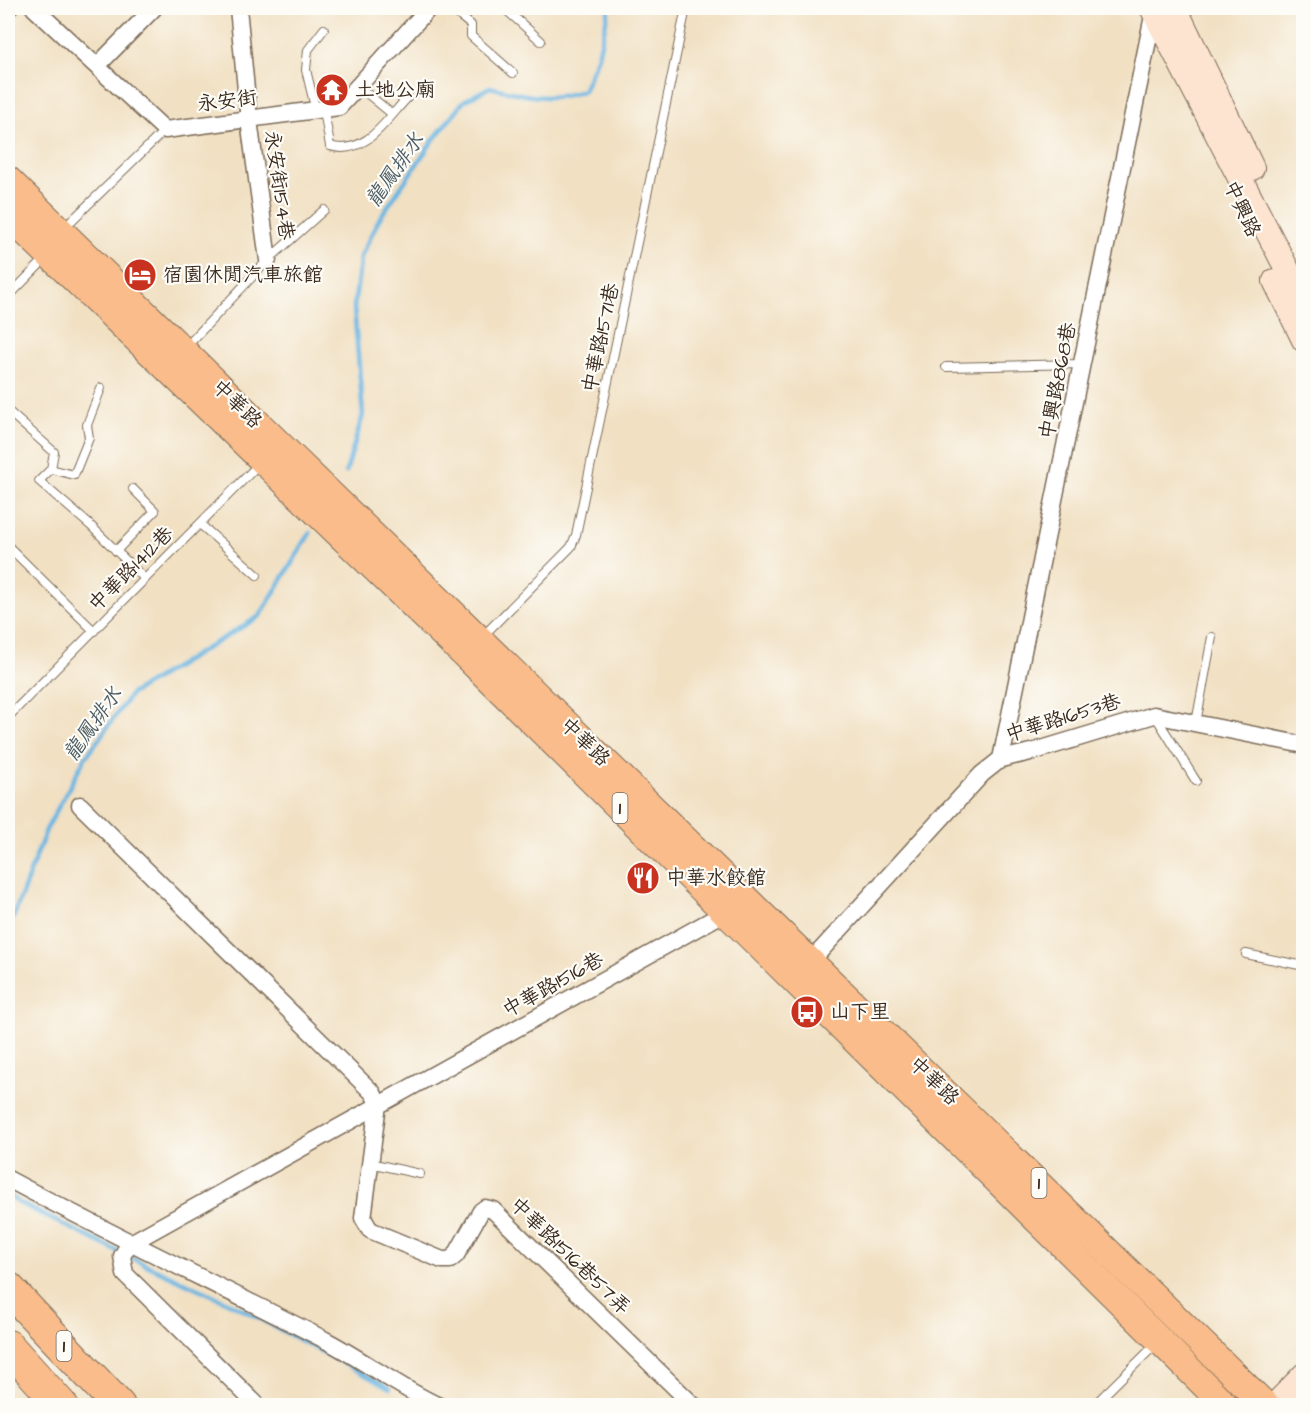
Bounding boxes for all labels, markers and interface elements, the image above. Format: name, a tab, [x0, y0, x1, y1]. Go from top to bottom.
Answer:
temple icon: 土地公廟	[314, 72, 350, 108]
place label: 土地公廟	[355, 76, 435, 104]
street label: 永安街	[196, 83, 258, 119]
water label: 龍鳳排水	[359, 126, 432, 213]
street label: 永安街154巷	[257, 128, 301, 243]
street label: 中興路	[1217, 176, 1268, 243]
hotel icon: 宿園休閒汽車旅館	[122, 257, 158, 293]
place label: 宿園休閒汽車旅館	[163, 261, 323, 289]
street label: 中華路1571巷	[576, 280, 627, 395]
street label: 中興路868巷	[1033, 319, 1083, 442]
street label: 中華路	[206, 373, 269, 436]
street label: 中華路1412巷	[82, 519, 181, 618]
water label: 龍鳳排水	[57, 680, 130, 767]
street label: 中華路1653巷	[1002, 687, 1125, 749]
street label: 中華路	[554, 711, 617, 774]
road number: 1	[612, 793, 628, 823]
restaurant icon: 中華水餃館	[625, 860, 661, 896]
place label: 中華水餃館	[666, 864, 766, 892]
street label: 中華路1516巷	[497, 945, 610, 1024]
bus stop icon: 山下里	[789, 994, 825, 1030]
place label: 山下里	[830, 998, 890, 1026]
street label: 中華路	[903, 1050, 966, 1113]
road number: 1	[1032, 1168, 1046, 1198]
street label: 中華路1516巷57弄	[503, 1191, 637, 1321]
road number: 1	[56, 1331, 72, 1361]

